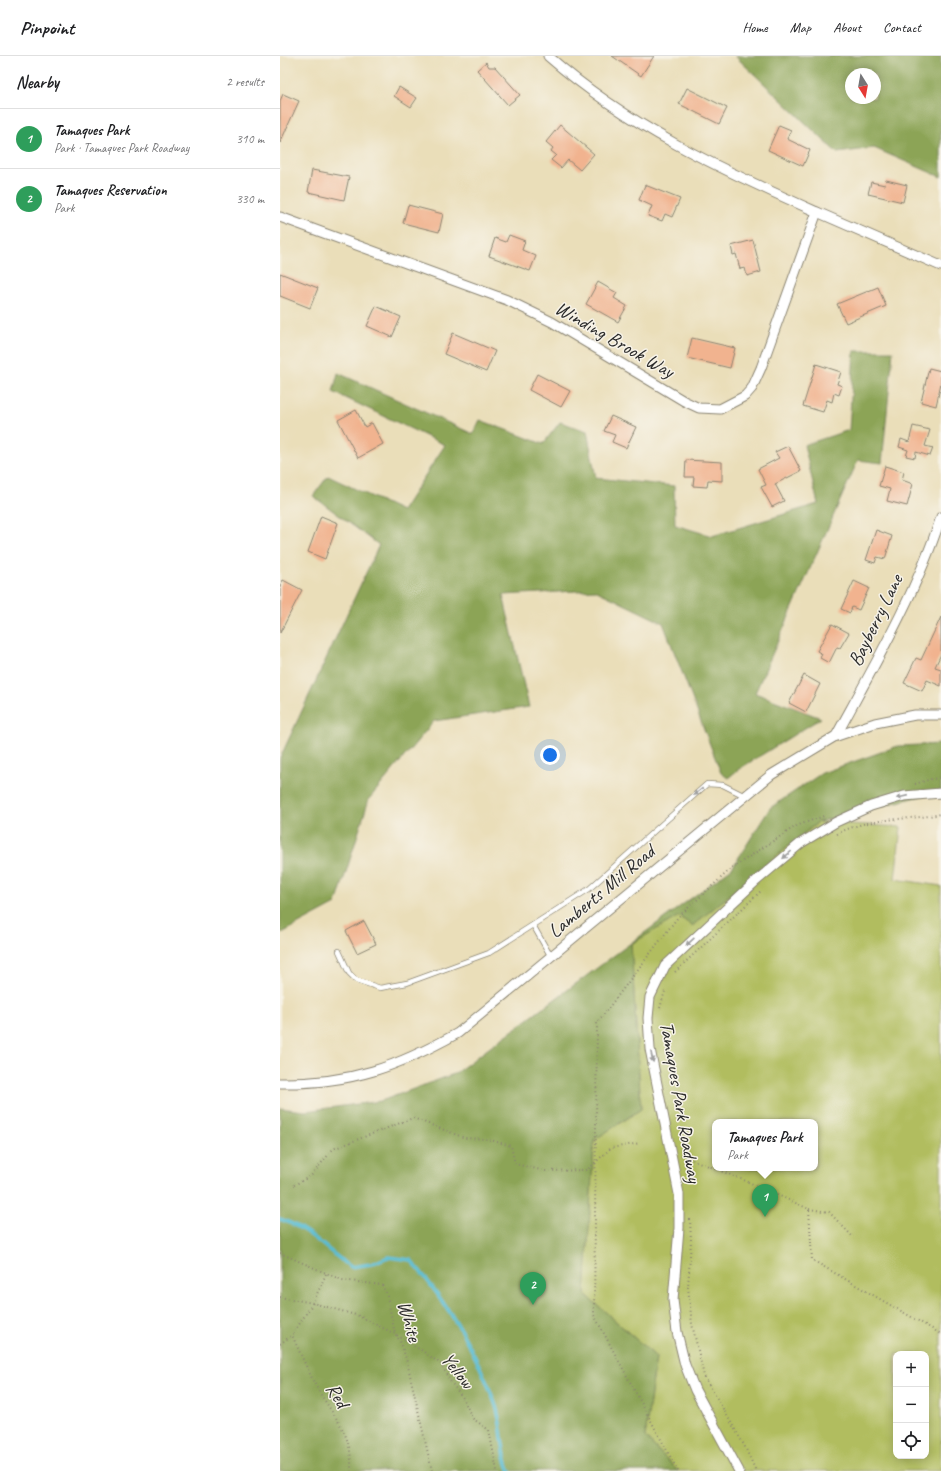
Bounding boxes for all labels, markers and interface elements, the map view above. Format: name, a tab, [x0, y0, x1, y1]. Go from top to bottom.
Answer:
text: Pinpoint	[20, 16, 74, 40]
text: Home	[742, 19, 768, 36]
text: Map	[790, 19, 811, 36]
text: About	[833, 19, 861, 36]
text: Contact	[883, 19, 921, 36]
north arrow	[845, 68, 881, 104]
text: Nearby	[16, 72, 59, 93]
text: 2 results	[226, 74, 264, 90]
text: Tamaques Park	[54, 121, 129, 140]
text: 1	[26, 131, 32, 147]
text: 310 m	[236, 131, 264, 147]
text: Park · Tamaques Park Roadway	[54, 140, 189, 156]
text: Tamaques Reservation	[54, 181, 167, 200]
text: 2	[26, 191, 32, 207]
text: 330 m	[236, 191, 264, 207]
text: Park	[54, 200, 75, 216]
street label: Winding Brook Way	[551, 295, 681, 385]
street label: Bayberry Lane	[843, 569, 909, 670]
your location	[540, 745, 560, 765]
one-way arrow	[692, 788, 703, 796]
one-way arrow	[896, 795, 908, 801]
street label: Lamberts Mill Road	[543, 837, 662, 943]
one-way arrow	[782, 850, 792, 859]
one-way arrow	[685, 937, 695, 946]
street label: Tamaques Park Roadway	[654, 1020, 707, 1186]
one-way arrow	[649, 1051, 655, 1063]
popup	[712, 1119, 818, 1171]
text: Tamaques Park	[727, 1128, 803, 1147]
text: Park	[727, 1147, 748, 1163]
pin: 1	[752, 1184, 778, 1217]
pin: 2	[520, 1272, 546, 1305]
street label: White	[392, 1298, 428, 1346]
street label: Yellow	[436, 1347, 481, 1395]
map controls	[893, 1351, 929, 1459]
button: +	[893, 1351, 929, 1387]
street label: Red	[320, 1378, 356, 1415]
button: −	[893, 1387, 929, 1423]
button: locate	[893, 1423, 929, 1459]

